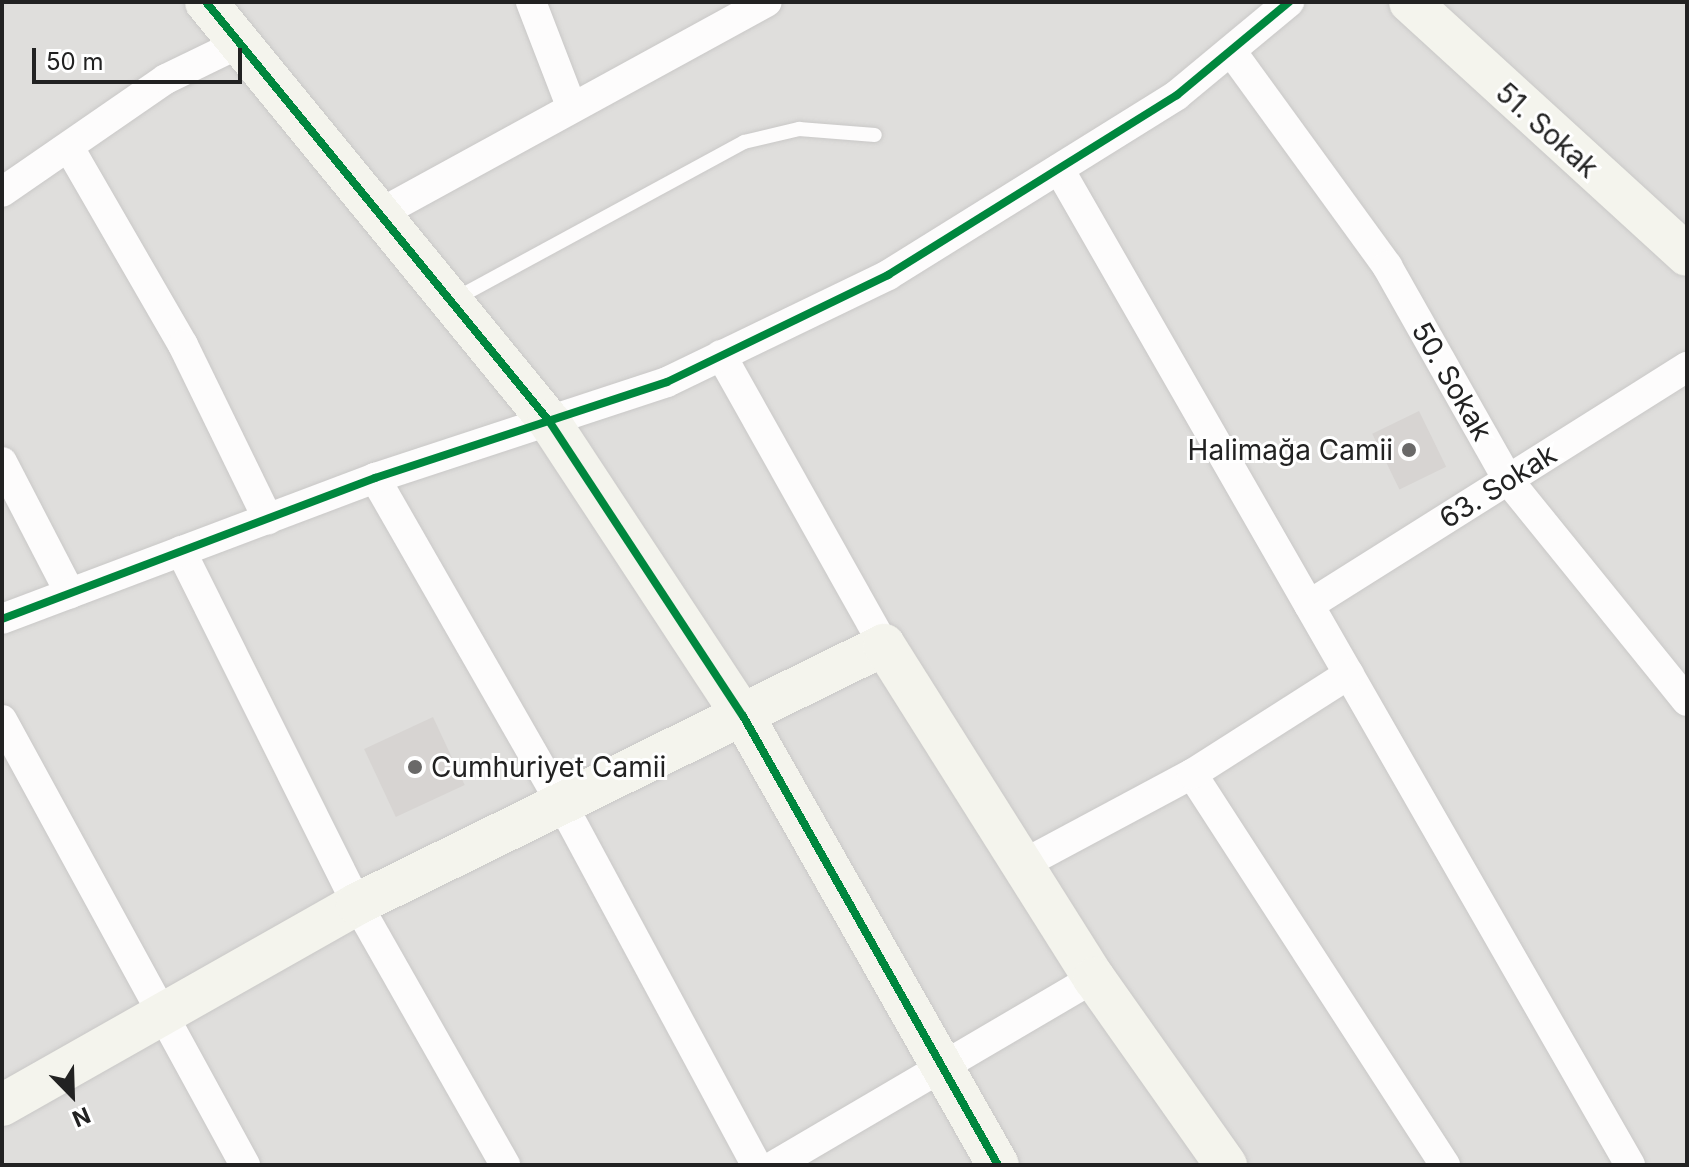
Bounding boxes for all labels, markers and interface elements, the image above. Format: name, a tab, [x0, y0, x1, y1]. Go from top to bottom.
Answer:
scale bar	[36, 32, 246, 82]
text: 50 m	[46, 47, 104, 76]
street label: 51. Sokak	[1489, 76, 1605, 184]
street label: 50. Sokak	[1405, 316, 1499, 446]
place label: Halimağa Camii	[1188, 433, 1393, 467]
street label: 63. Sokak	[1433, 437, 1563, 535]
marker: Halimağa Camii	[1400, 441, 1418, 459]
place label: Cumhuriyet Camii	[431, 750, 666, 784]
marker: Cumhuriyet Camii	[406, 758, 424, 776]
north arrow	[32, 1055, 112, 1135]
text: N	[69, 1102, 94, 1132]

